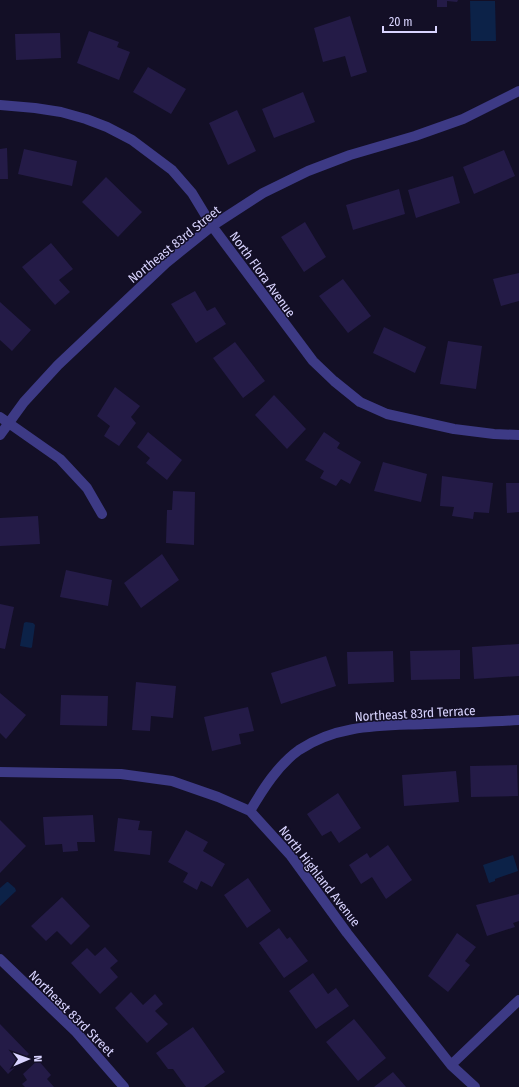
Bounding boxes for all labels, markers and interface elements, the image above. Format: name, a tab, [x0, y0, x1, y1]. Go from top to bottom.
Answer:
scale bar	[383, 8, 436, 34]
text: 20 m	[389, 15, 413, 29]
street label: Northeast 83rd Street	[125, 202, 224, 286]
street label: North Flora Avenue	[227, 229, 299, 320]
street label: Northeast 83rd Terrace	[354, 703, 476, 724]
street label: North Highland Avenue	[276, 823, 363, 929]
street label: Northeast 83rd Street	[26, 967, 118, 1059]
north arrow	[8, 1039, 48, 1079]

